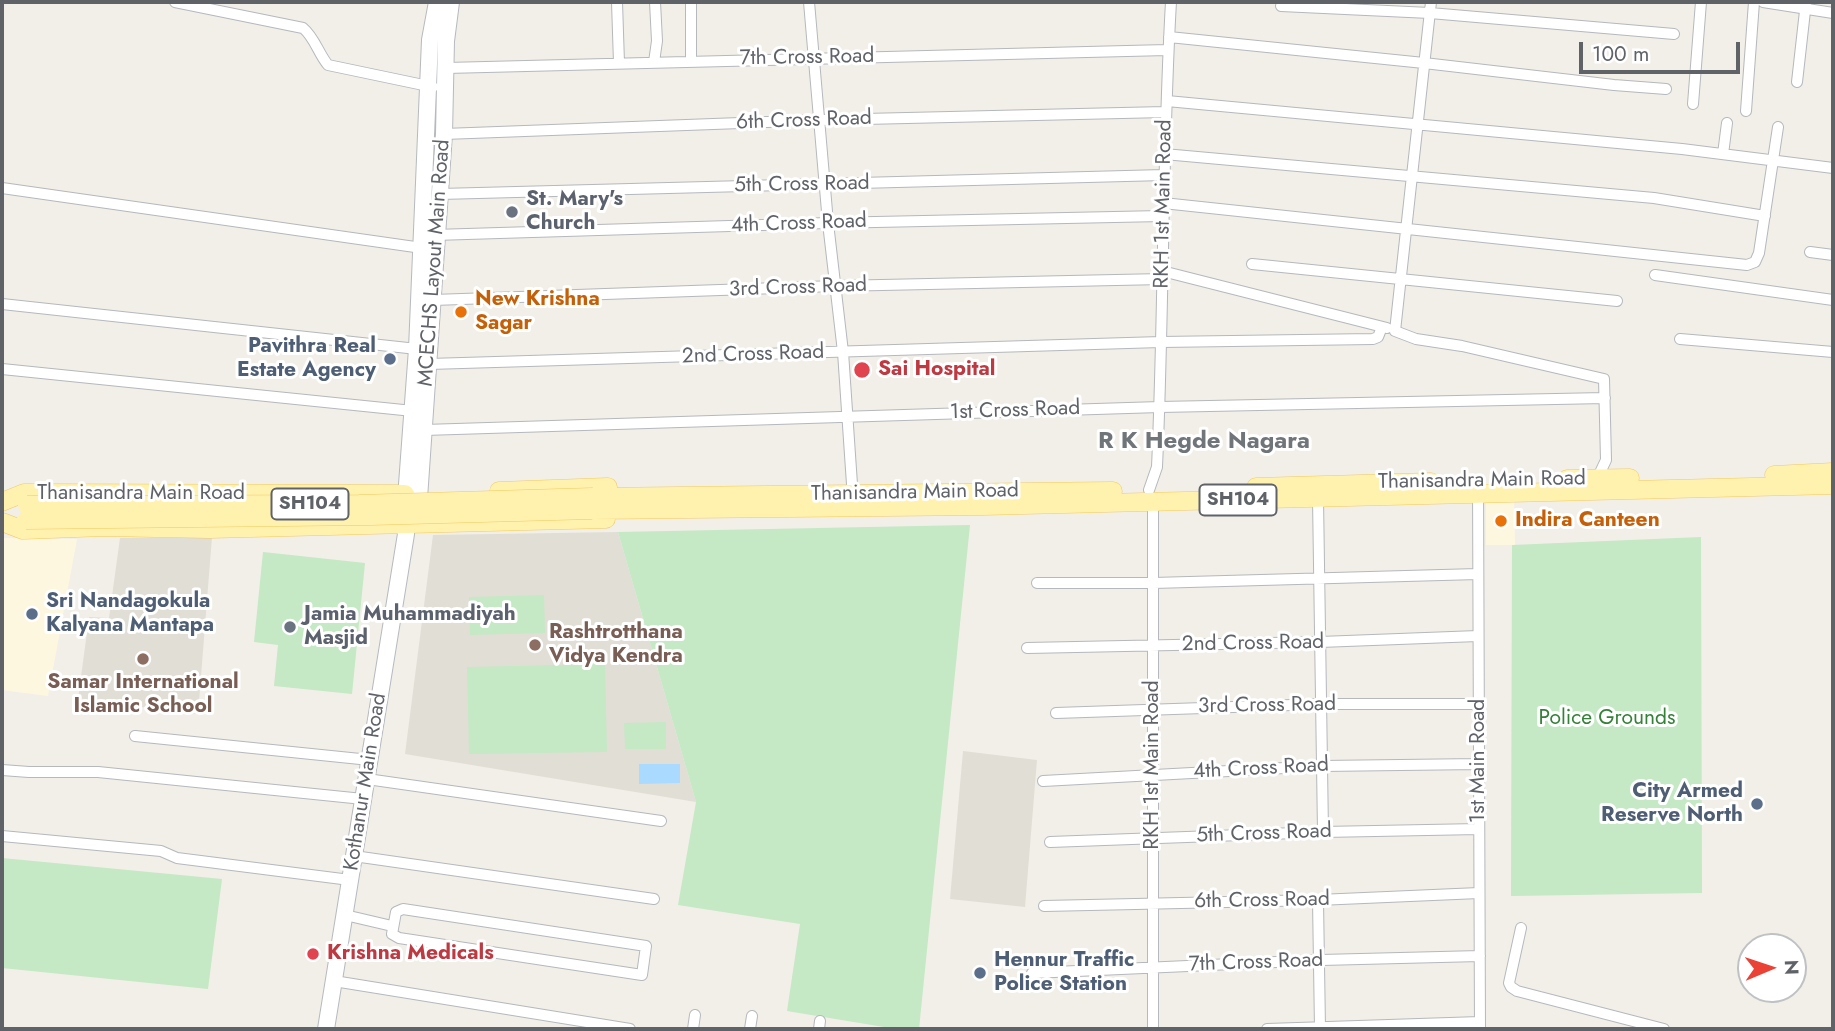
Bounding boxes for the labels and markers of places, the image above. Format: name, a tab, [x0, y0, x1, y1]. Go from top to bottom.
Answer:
place label: St. Mary's Church	[526, 187, 623, 237]
marker: St. Mary's Church	[504, 204, 520, 220]
place label: New Krishna Sagar	[475, 287, 600, 337]
marker: New Krishna Sagar	[453, 304, 469, 320]
place label: Pavithra Real Estate Agency	[237, 334, 376, 384]
marker: Pavithra Real Estate Agency	[382, 351, 398, 367]
place label: Sai Hospital	[878, 357, 995, 383]
marker: Sai Hospital	[852, 360, 872, 380]
place label: Indira Canteen	[1515, 508, 1660, 534]
marker: Indira Canteen	[1493, 513, 1509, 529]
place label: Sri Nandagokula Kalyana Mantapa	[46, 589, 214, 639]
place label: Jamia Muhammadiyah Masjid	[304, 602, 516, 652]
marker: Sri Nandagokula Kalyana Mantapa	[24, 606, 40, 622]
marker: Jamia Muhammadiyah Masjid	[282, 619, 298, 635]
place label: Rashtrotthana Vidya Kendra	[549, 620, 683, 670]
marker: Rashtrotthana Vidya Kendra	[527, 637, 543, 653]
marker: Samar International Islamic School	[135, 651, 151, 667]
place label: Samar International Islamic School	[47, 670, 239, 720]
place label: City Armed Reserve North	[1601, 779, 1743, 829]
marker: City Armed Reserve North	[1749, 796, 1765, 812]
place label: Krishna Medicals	[327, 941, 494, 967]
marker: Krishna Medicals	[305, 946, 321, 962]
place label: Hennur Traffic Police Station	[994, 948, 1134, 998]
marker: Hennur Traffic Police Station	[972, 965, 988, 981]

